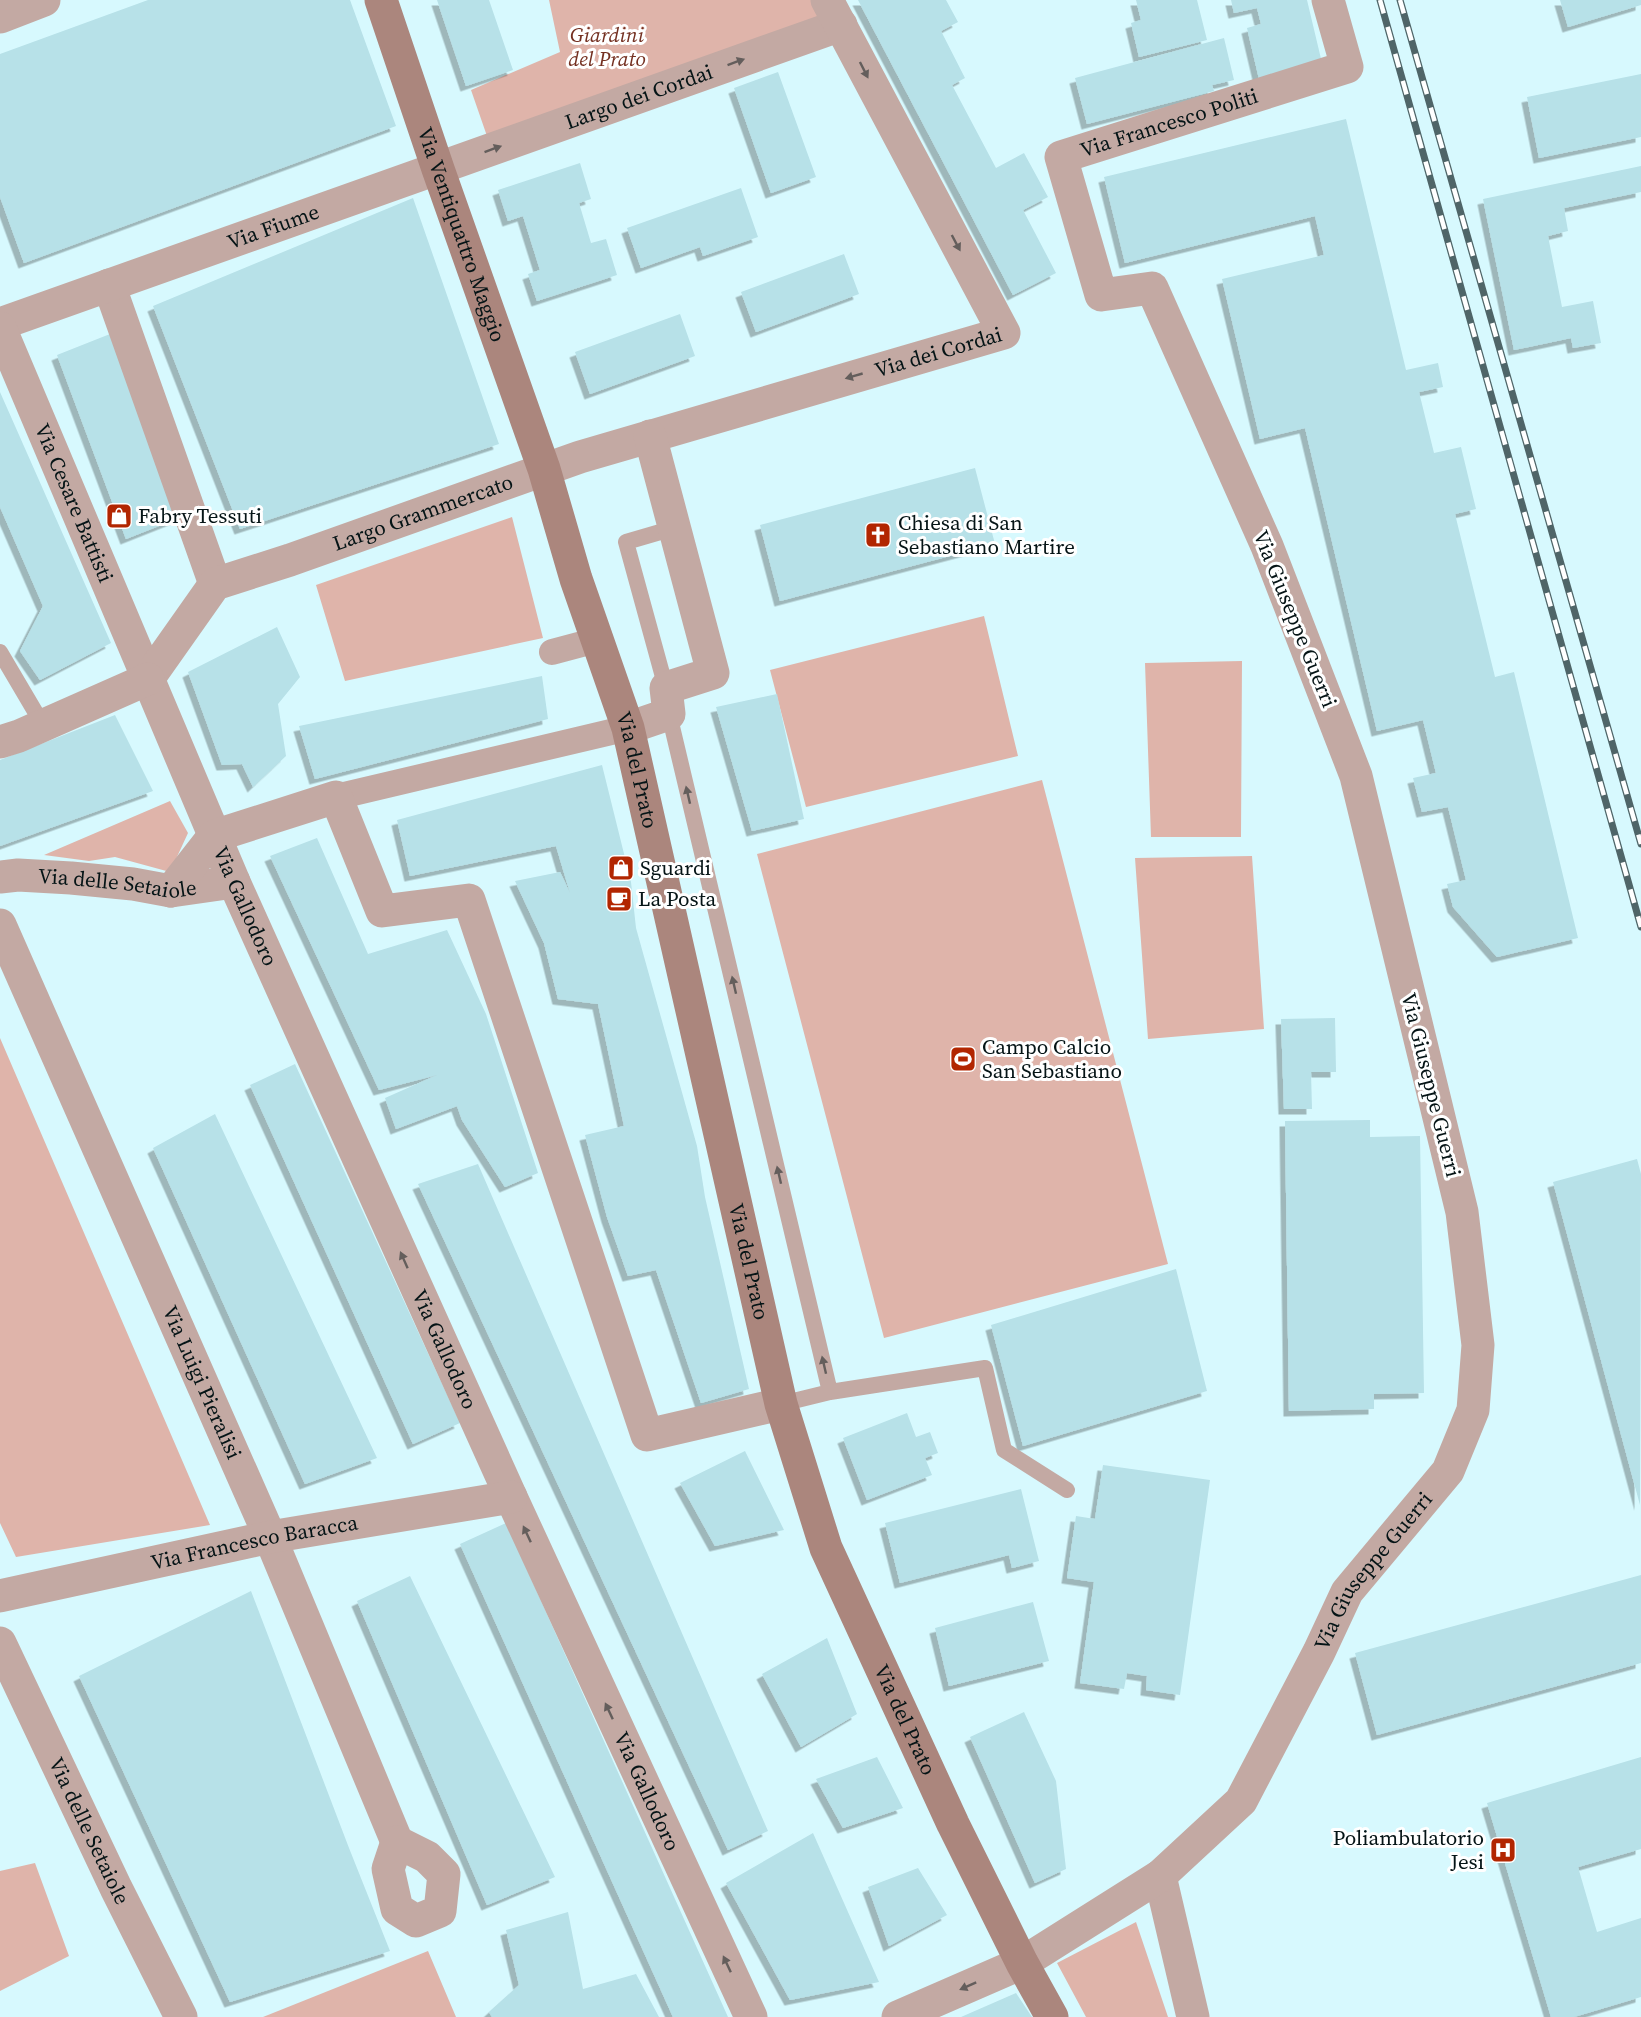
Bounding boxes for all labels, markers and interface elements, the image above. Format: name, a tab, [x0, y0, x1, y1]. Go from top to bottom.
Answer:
park label: Giardini del Prato	[568, 20, 646, 73]
street label: Largo dei Cordai	[561, 57, 716, 136]
one-way arrow	[727, 57, 745, 67]
one-way arrow	[860, 62, 869, 79]
street label: Via Francesco Politi	[1076, 81, 1261, 164]
street label: Via Ventiquattro Maggio	[411, 123, 513, 346]
one-way arrow	[484, 144, 502, 153]
street label: Via Fiume	[223, 197, 323, 256]
one-way arrow	[951, 234, 961, 251]
street label: Via dei Cordai	[871, 319, 1005, 384]
one-way arrow	[845, 372, 863, 381]
street label: Via Cesare Battisti	[28, 419, 121, 587]
street label: Largo Grammercato	[329, 467, 517, 558]
shop icon: Fabry Tessuti	[104, 501, 134, 531]
place label: Fabry Tessuti	[138, 501, 262, 530]
place label: Chiesa di San Sebastiano Martire	[898, 508, 1075, 561]
church icon: Chiesa di San Sebastiano Martire	[863, 520, 893, 550]
street label: Via Giuseppe Guerri	[1247, 526, 1344, 712]
street label: Via del Prato	[609, 708, 665, 831]
one-way arrow	[683, 786, 693, 805]
street label: Via Gallodoro	[207, 842, 285, 970]
shop icon: Sguardi	[606, 853, 636, 883]
place label: Sguardi	[640, 853, 711, 882]
street label: Via delle Setaiole	[37, 861, 198, 905]
cafe icon: La Posta	[604, 884, 634, 914]
place label: La Posta	[638, 884, 717, 913]
one-way arrow	[728, 976, 738, 994]
street label: Via Giuseppe Guerri	[1395, 990, 1468, 1180]
place label: Campo Calcio San Sebastiano	[982, 1032, 1122, 1085]
sports icon: Campo Calcio San Sebastiano	[948, 1044, 978, 1074]
one-way arrow	[773, 1166, 783, 1184]
street label: Via del Prato	[722, 1200, 777, 1323]
one-way arrow	[399, 1251, 409, 1269]
street label: Via Gallodoro	[405, 1285, 485, 1414]
street label: Via Luigi Pieralisi	[156, 1301, 249, 1464]
one-way arrow	[818, 1355, 828, 1374]
street label: Via Giuseppe Guerri	[1307, 1485, 1439, 1655]
street label: Via Francesco Baracca	[148, 1508, 360, 1577]
one-way arrow	[523, 1525, 532, 1542]
street label: Via del Prato	[867, 1660, 944, 1780]
one-way arrow	[605, 1702, 614, 1719]
street label: Via Gallodoro	[607, 1727, 687, 1855]
street label: Via delle Setaiole	[42, 1752, 137, 1909]
place label: Poliambulatorio Jesi	[1333, 1823, 1484, 1876]
hospital icon: Poliambulatorio Jesi	[1488, 1835, 1518, 1865]
one-way arrow	[722, 1955, 731, 1972]
one-way arrow	[959, 1981, 977, 1991]

